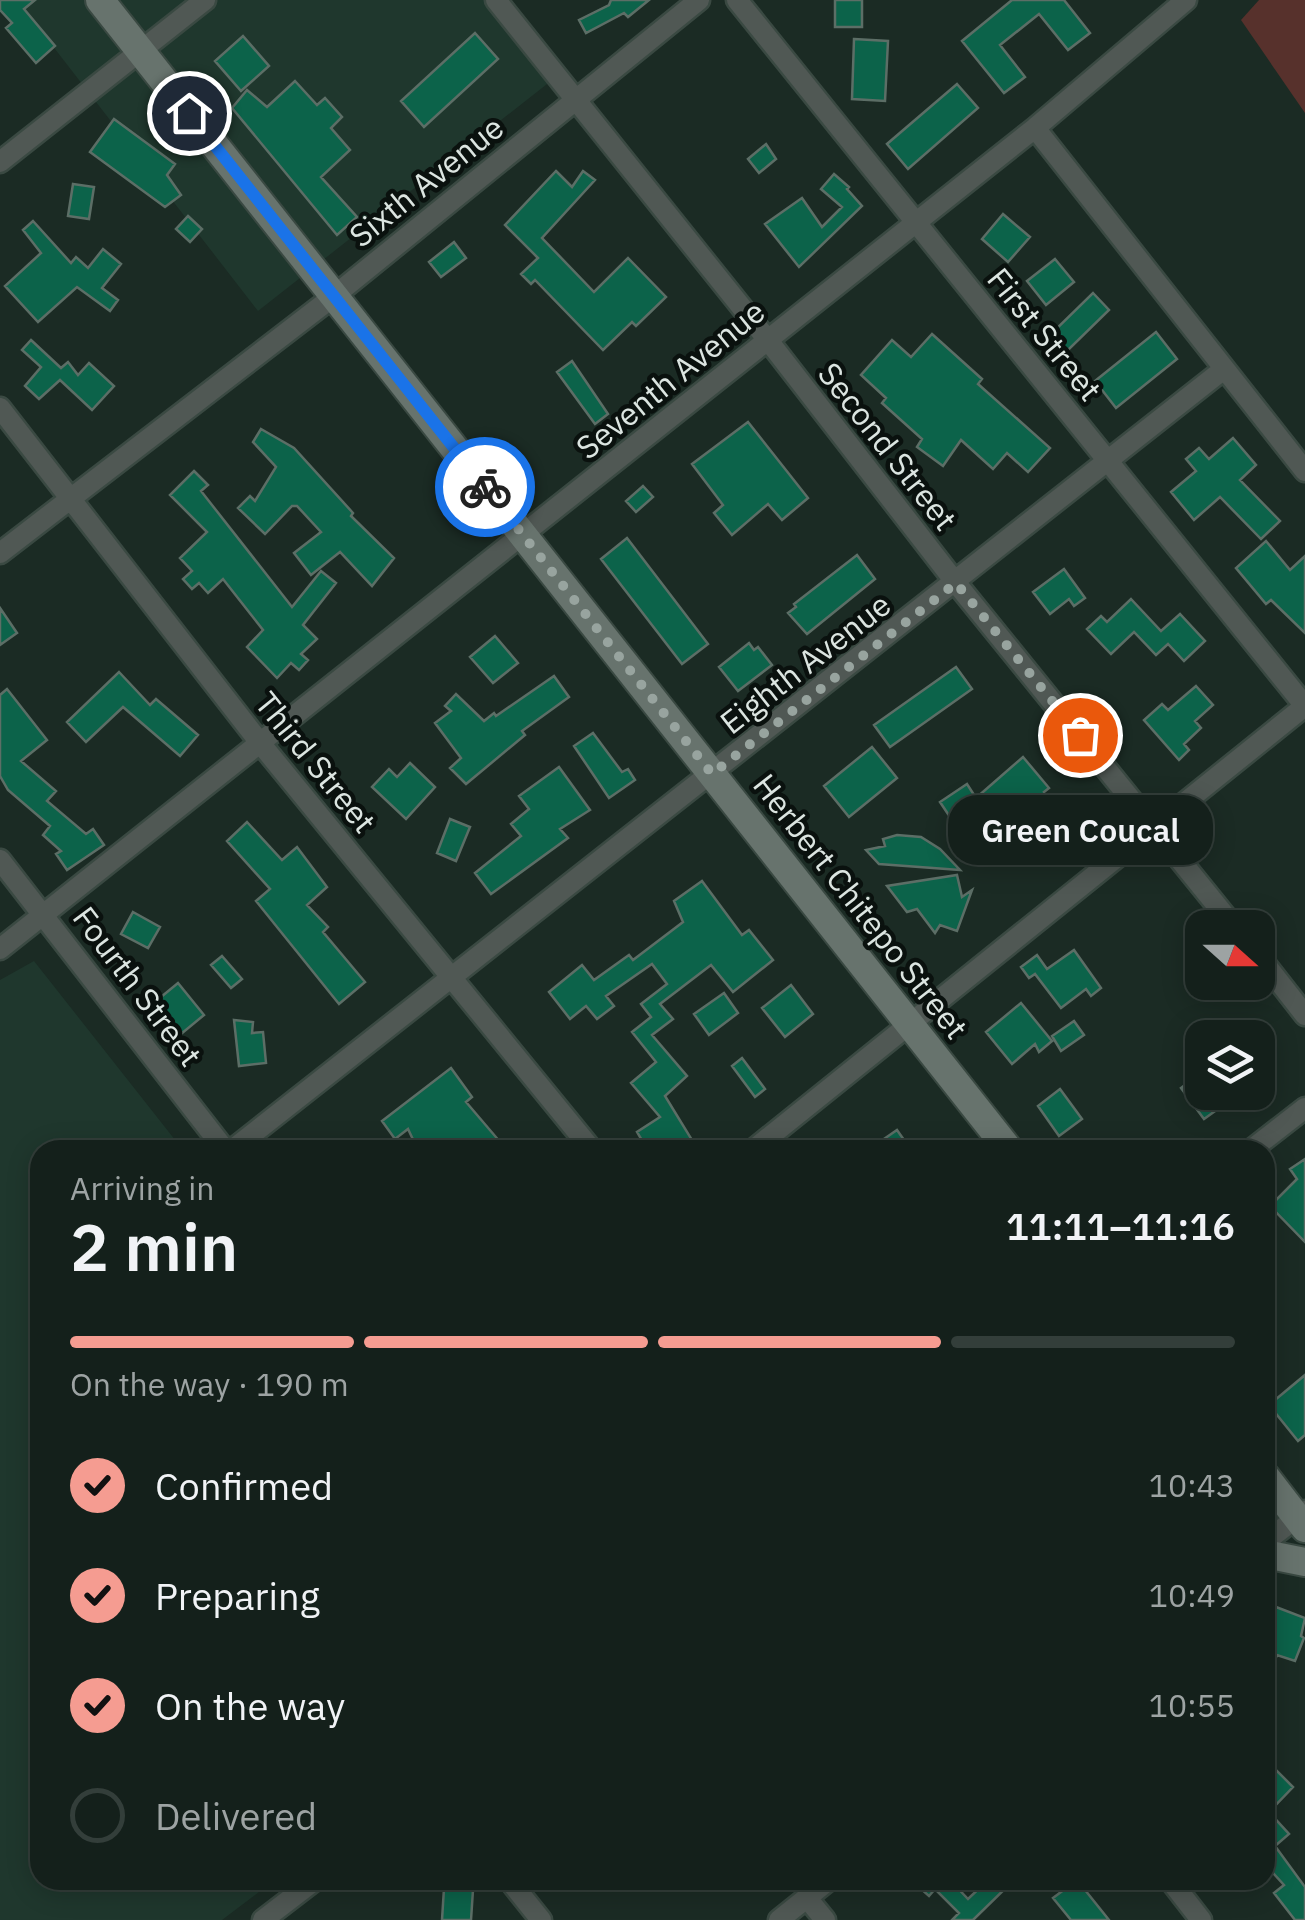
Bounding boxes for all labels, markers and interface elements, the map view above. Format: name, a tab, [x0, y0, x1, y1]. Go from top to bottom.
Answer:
pin	[147, 71, 232, 156]
icon: home	[162, 86, 217, 141]
street label: Sixth Avenue	[340, 106, 512, 256]
street label: First Street	[978, 259, 1112, 409]
street label: Seventh Avenue	[567, 290, 773, 468]
street label: Second Street	[809, 353, 967, 539]
courier	[435, 437, 535, 537]
icon: bike	[458, 460, 513, 515]
street label: Eighth Avenue	[711, 583, 899, 743]
street label: Third Street	[246, 683, 386, 841]
pin	[1038, 693, 1123, 778]
icon: bag	[1053, 708, 1108, 763]
street label: Herbert Chitepo Street	[744, 765, 978, 1047]
callout: Green Coucal	[948, 795, 1212, 865]
text: Green Coucal	[981, 809, 1180, 851]
street label: Fourth Street	[64, 898, 212, 1074]
north arrow	[1185, 910, 1275, 1000]
map controls	[1185, 910, 1275, 1110]
button: layers	[1185, 1020, 1275, 1110]
text: Arriving in	[70, 1167, 215, 1209]
text: 11:11–11:16	[1006, 1201, 1235, 1250]
text: 2 min	[70, 1204, 238, 1289]
text: On the way · 190 m	[70, 1363, 349, 1405]
icon: check	[70, 1458, 125, 1513]
text: Confirmed	[155, 1461, 333, 1510]
text: 10:43	[1149, 1464, 1235, 1506]
icon: check	[70, 1568, 125, 1623]
text: Preparing	[155, 1571, 320, 1620]
text: 10:49	[1149, 1574, 1235, 1616]
icon: check	[70, 1678, 125, 1733]
text: On the way	[155, 1681, 345, 1730]
text: 10:55	[1149, 1684, 1235, 1726]
text: Delivered	[155, 1791, 317, 1840]

